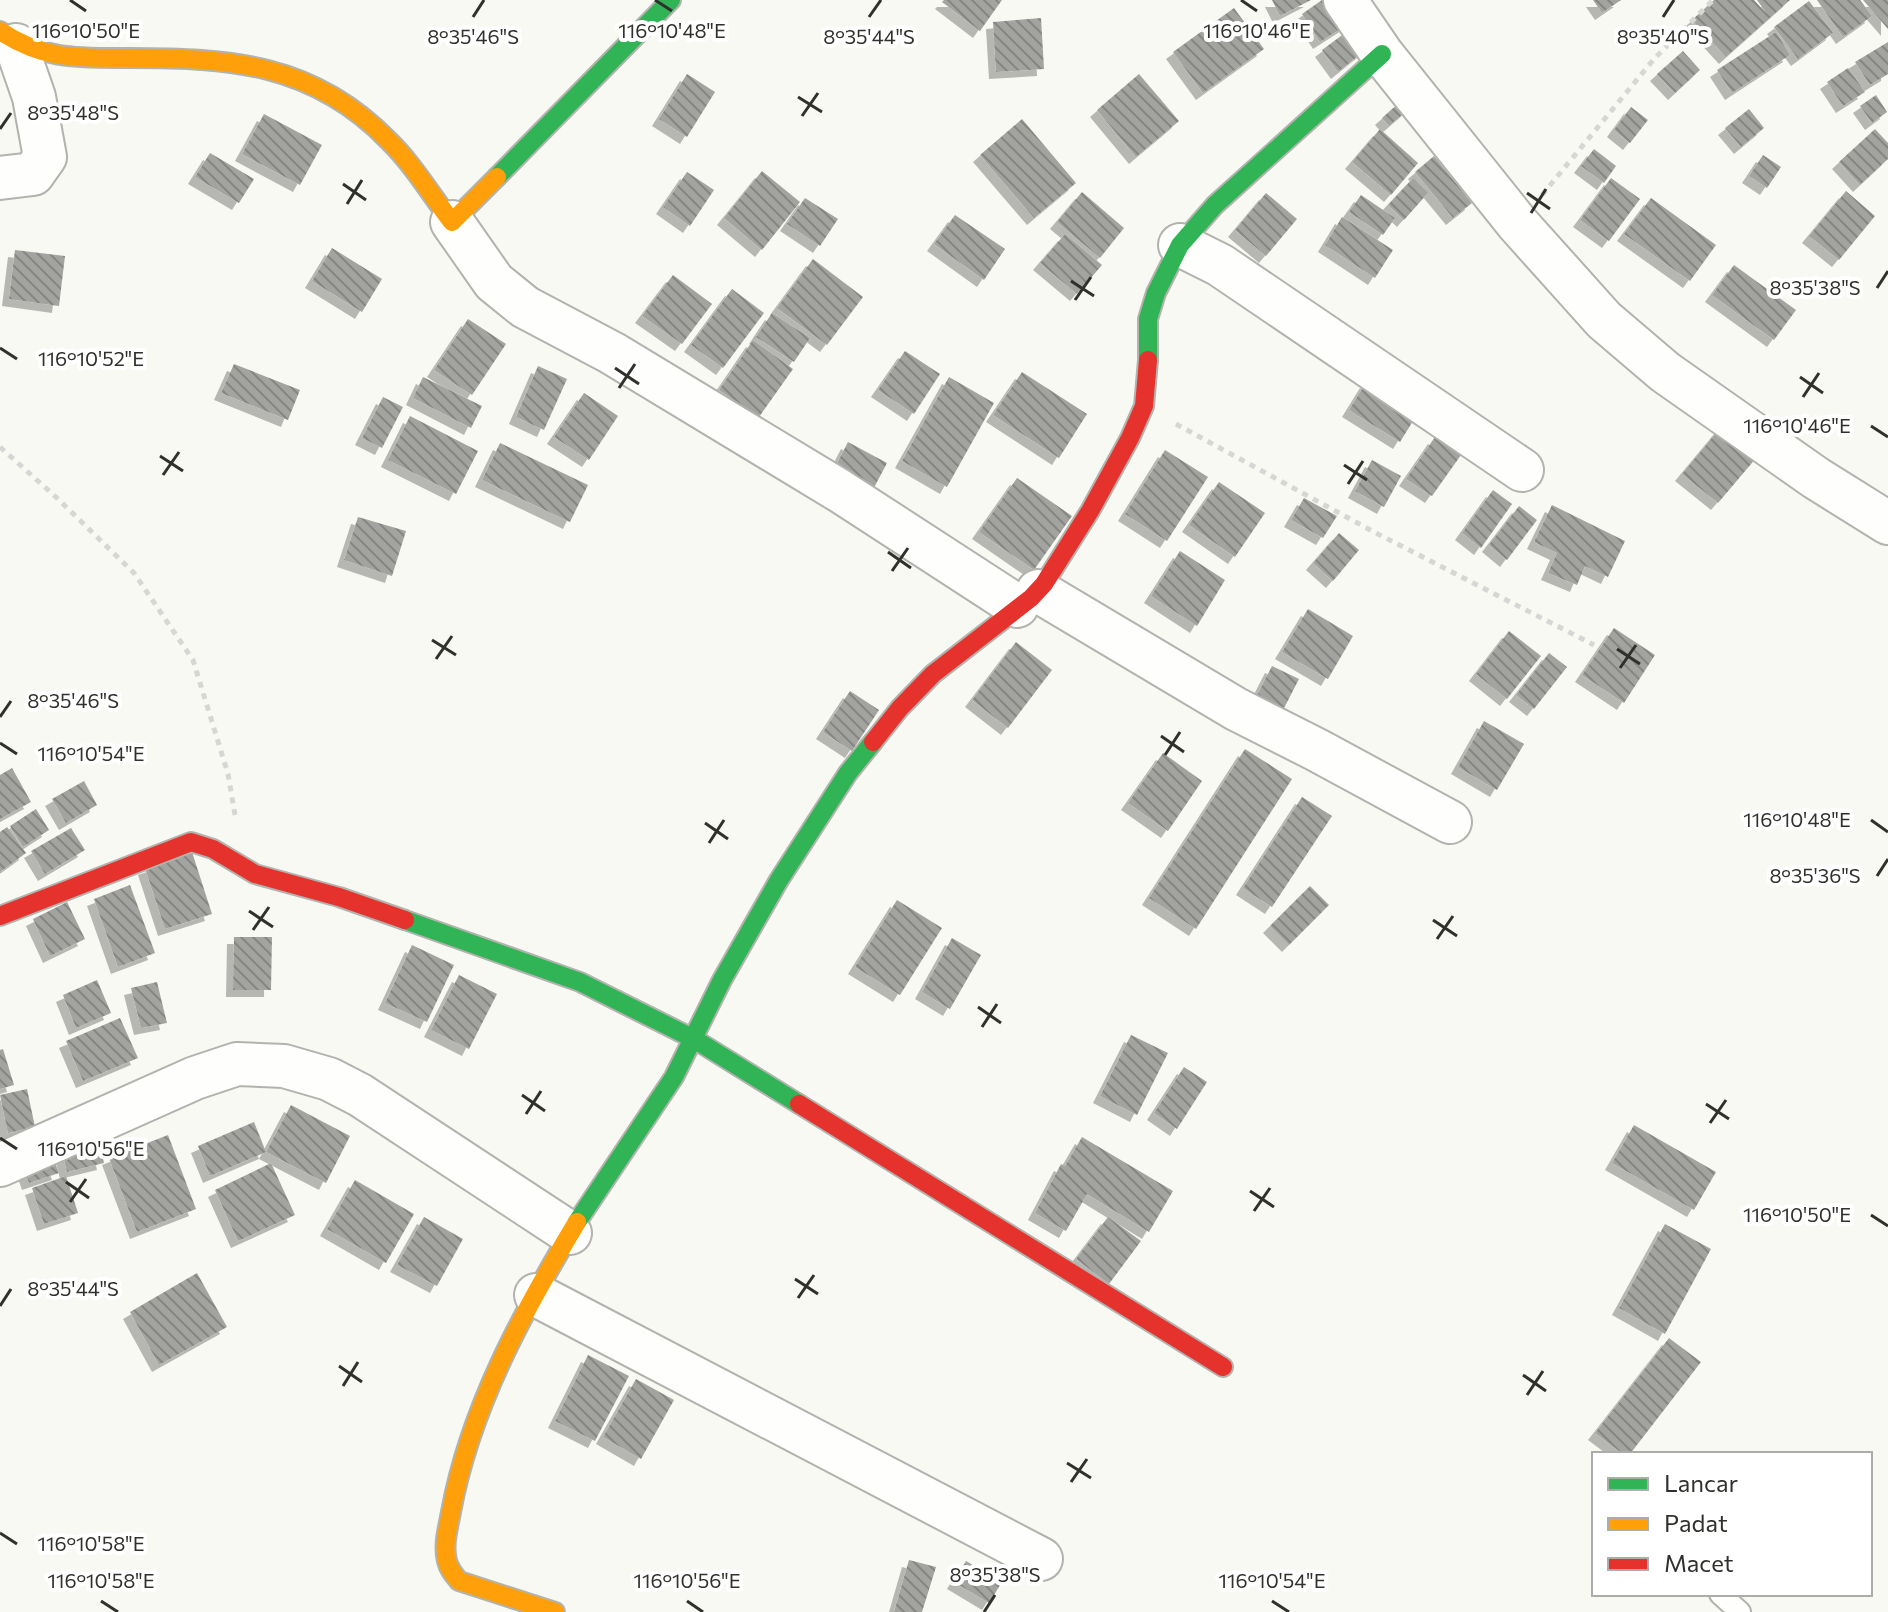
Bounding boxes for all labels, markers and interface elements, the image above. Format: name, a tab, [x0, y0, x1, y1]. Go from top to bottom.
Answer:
text: 116°10'50"E	[32, 18, 140, 42]
text: 116°10'48"E	[618, 18, 726, 42]
text: 116°10'46"E	[1203, 18, 1311, 42]
text: 8°35'46"S	[427, 24, 519, 48]
text: 8°35'44"S	[823, 24, 915, 48]
text: 8°35'40"S	[1617, 24, 1709, 48]
text: 8°35'48"S	[27, 100, 119, 124]
text: 8°35'38"S	[1769, 275, 1861, 299]
text: 116°10'52"E	[38, 346, 144, 370]
text: 116°10'46"E	[1743, 413, 1851, 437]
text: 8°35'46"S	[27, 688, 119, 712]
text: 116°10'54"E	[37, 741, 145, 765]
text: 116°10'48"E	[1743, 807, 1851, 831]
text: 8°35'36"S	[1769, 863, 1861, 887]
text: 116°10'56"E	[37, 1136, 145, 1160]
text: 116°10'50"E	[1743, 1202, 1851, 1226]
text: 8°35'44"S	[27, 1276, 119, 1300]
legend	[1592, 1452, 1872, 1596]
text: Lancar	[1664, 1468, 1738, 1497]
text: Padat	[1664, 1508, 1728, 1537]
text: 116°10'58"E	[37, 1531, 145, 1555]
text: Macet	[1664, 1548, 1734, 1577]
text: 8°35'38"S	[949, 1562, 1041, 1586]
text: 116°10'58"E	[47, 1568, 155, 1592]
text: 116°10'56"E	[633, 1568, 741, 1592]
text: 116°10'54"E	[1218, 1568, 1326, 1592]

